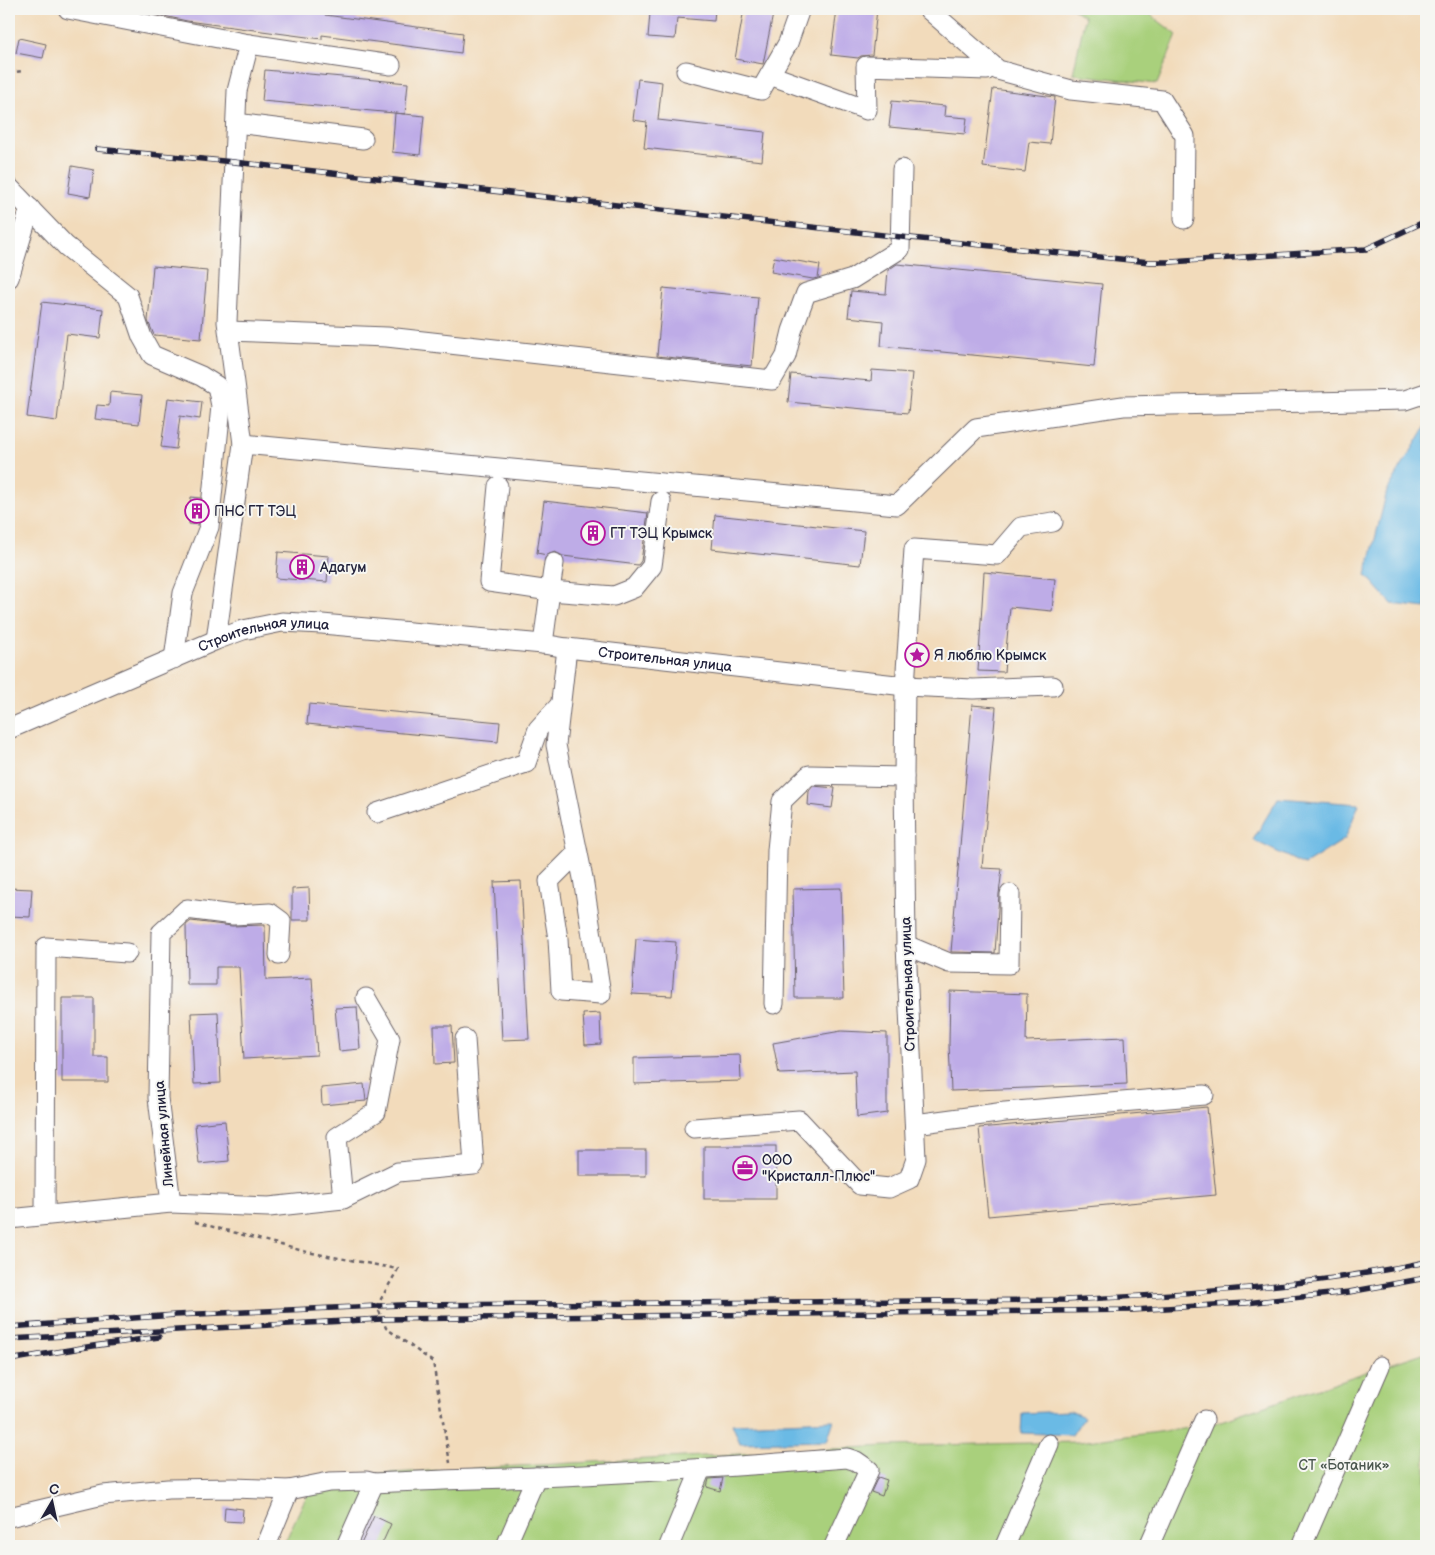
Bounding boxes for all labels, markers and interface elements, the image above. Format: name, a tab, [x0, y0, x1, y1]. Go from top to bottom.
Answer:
building icon: ПНС ГТ ТЭЦ	[184, 498, 210, 524]
place label: ПНС ГТ ТЭЦ	[214, 503, 296, 520]
building icon: ГТ ТЭЦ Крымск	[580, 520, 606, 546]
place label: ГТ ТЭЦ Крымск	[610, 525, 713, 542]
building icon: Адагум	[289, 554, 315, 580]
place label: Адагум	[319, 559, 366, 576]
street label: Строительная улица	[195, 613, 331, 655]
place icon: Я люблю Крымск	[904, 642, 930, 668]
street label: Строительная улица	[597, 643, 734, 675]
place label: Я люблю Крымск	[934, 647, 1047, 664]
street label: Строительная улица	[897, 916, 919, 1052]
street label: Линейная улица	[151, 1079, 177, 1189]
place label: ООО "Кристалл-Плюс"	[762, 1152, 875, 1185]
office icon: ООО "Кристалл-Плюс"	[732, 1155, 758, 1181]
park label: СТ «Ботаник»	[1299, 1457, 1390, 1474]
north arrow	[28, 1478, 78, 1528]
text: С	[48, 1480, 60, 1499]

